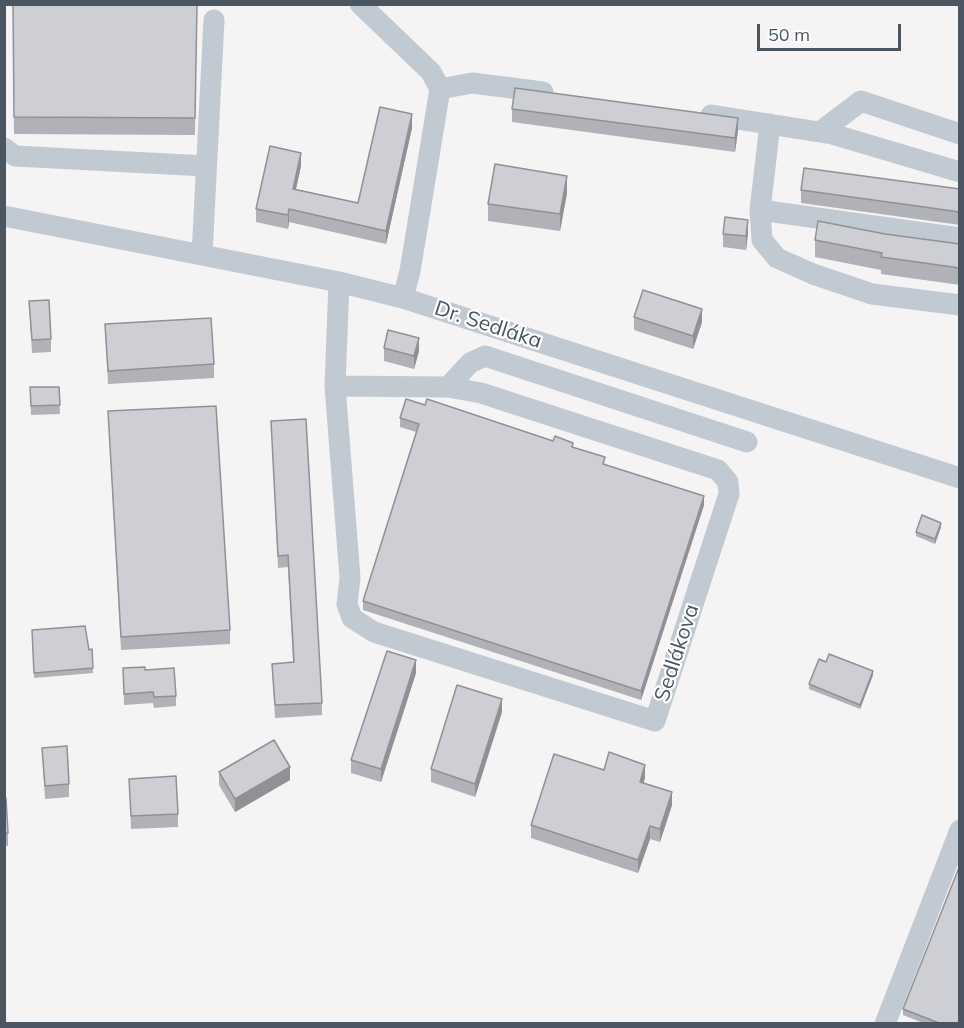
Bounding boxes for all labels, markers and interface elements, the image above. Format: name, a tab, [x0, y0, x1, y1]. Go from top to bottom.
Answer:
scale bar	[760, 12, 904, 50]
text: 50 m	[768, 23, 810, 46]
street label: Dr. Sedláka	[431, 296, 545, 354]
street label: Sedlákova	[649, 601, 705, 705]

